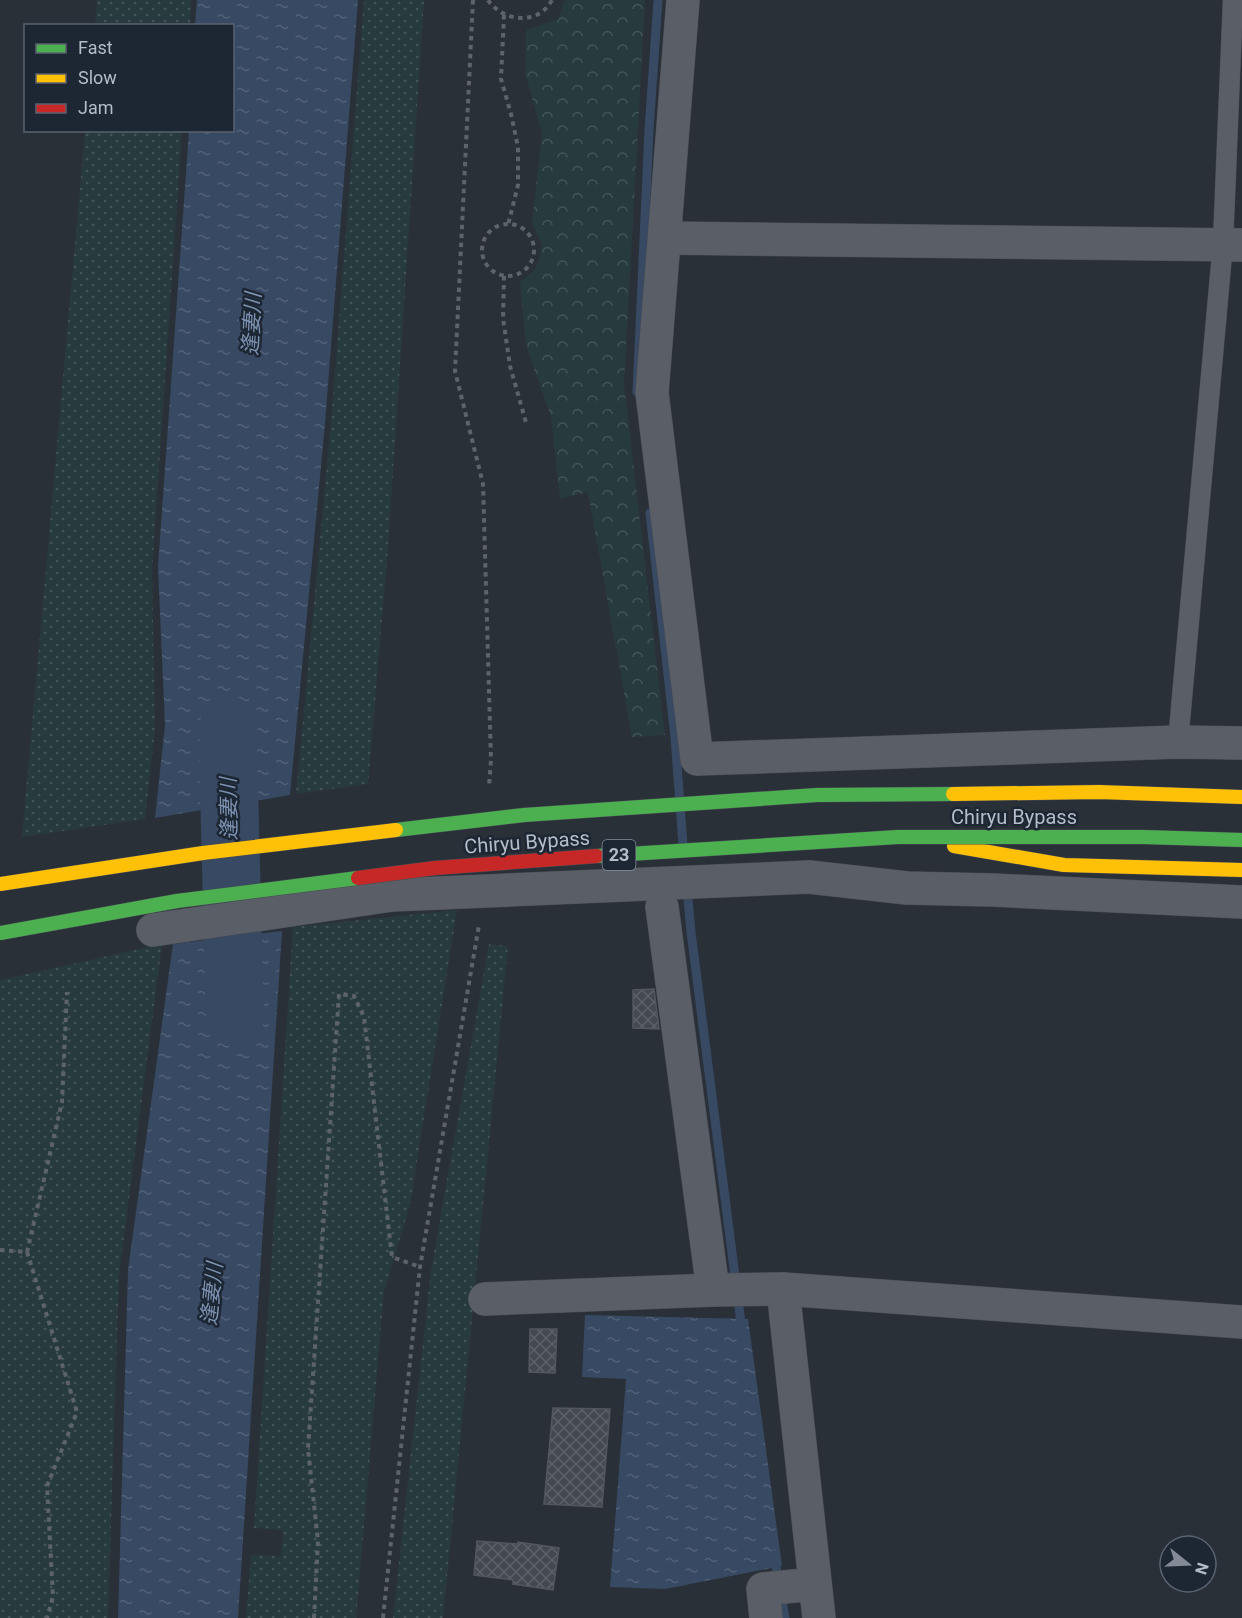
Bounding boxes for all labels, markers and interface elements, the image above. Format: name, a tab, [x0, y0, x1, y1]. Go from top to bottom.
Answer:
legend	[24, 24, 234, 132]
text: Fast	[78, 37, 113, 58]
text: Slow	[78, 67, 117, 88]
text: Jam	[78, 97, 114, 118]
water label: 逢妻川	[238, 290, 266, 356]
water label: 逢妻川	[216, 775, 242, 841]
street label: Chiryu Bypass	[951, 805, 1077, 829]
street label: Chiryu Bypass	[463, 826, 591, 858]
road number: 23	[602, 840, 636, 870]
water label: 逢妻川	[197, 1259, 227, 1327]
north arrow	[1158, 1534, 1218, 1594]
text: N	[1191, 1560, 1213, 1577]

